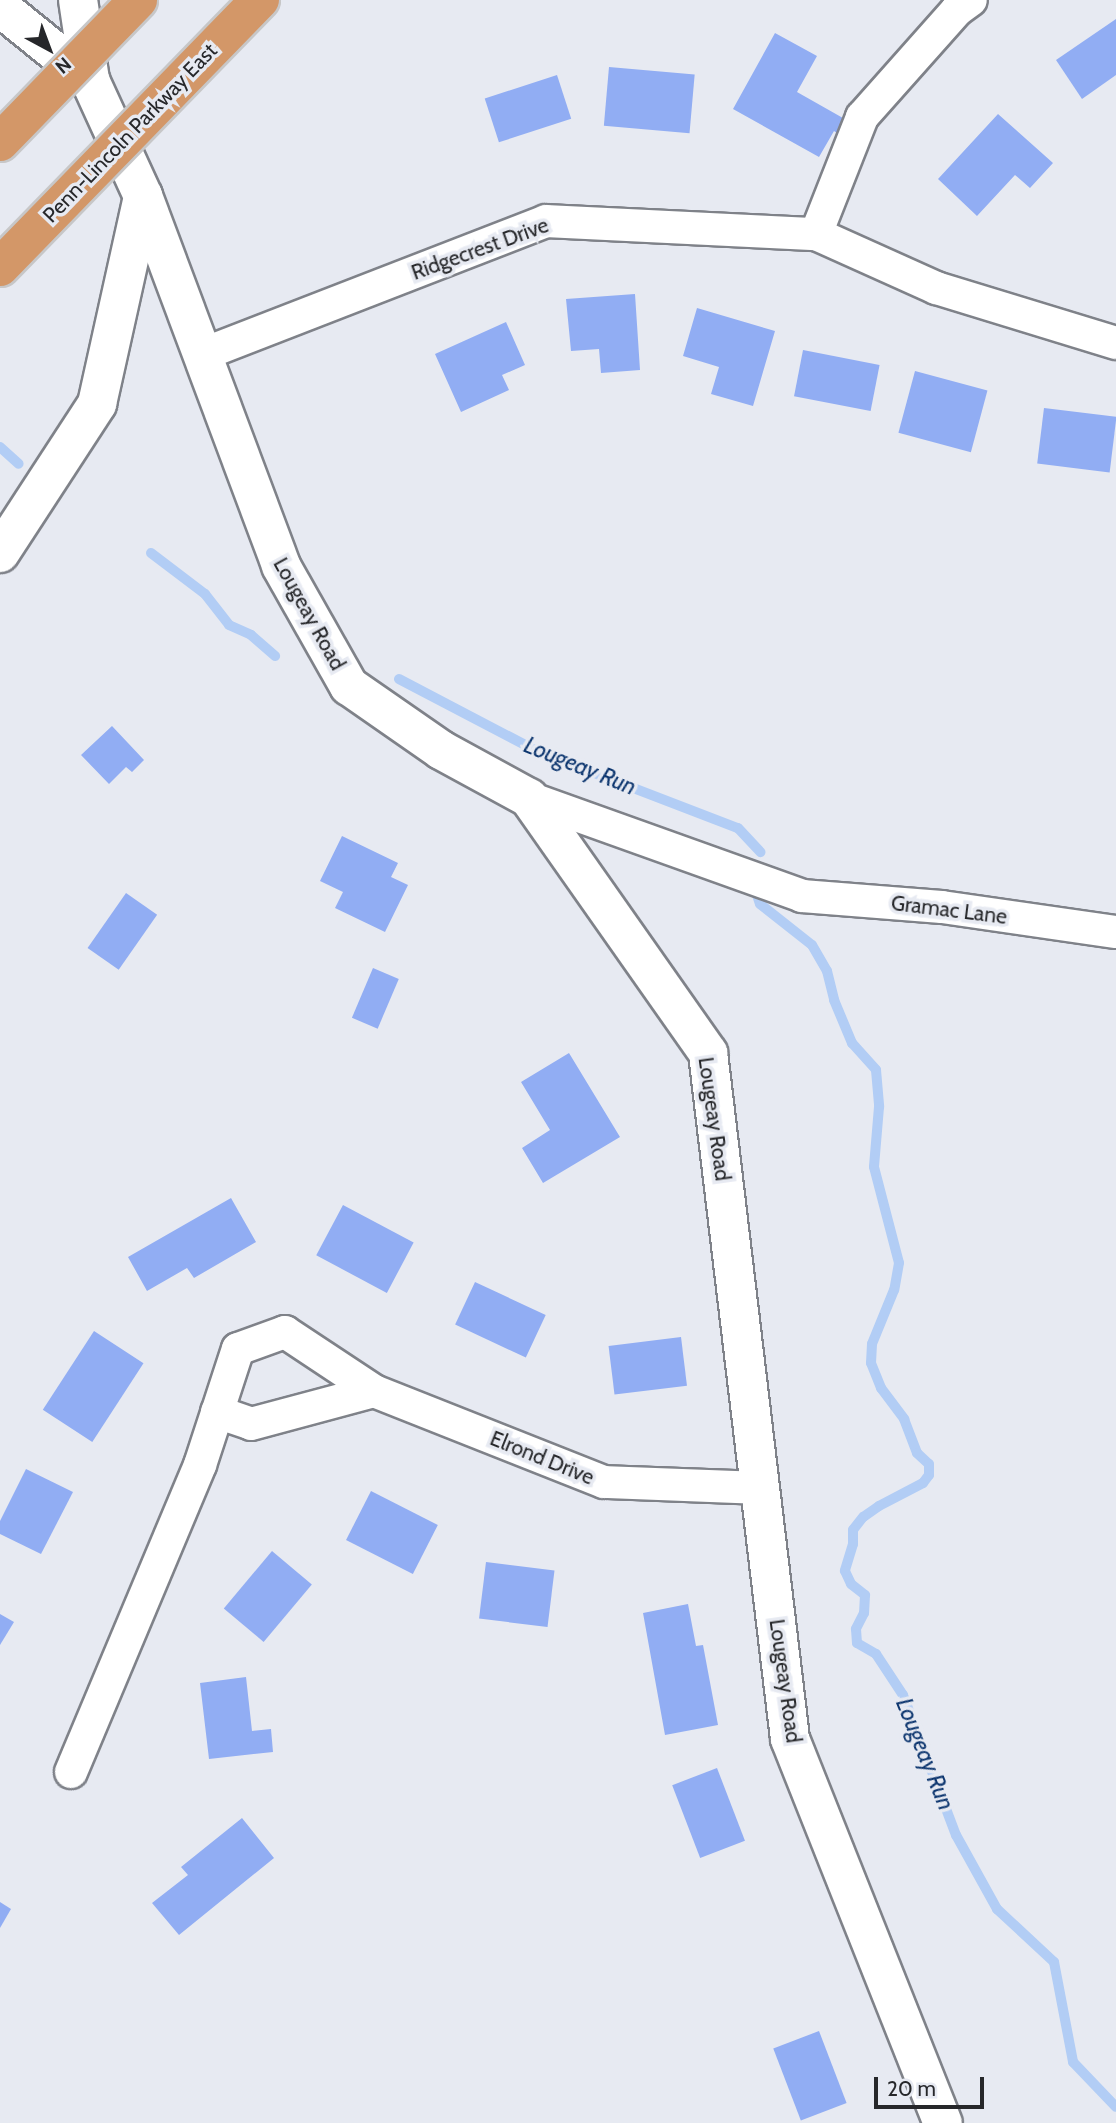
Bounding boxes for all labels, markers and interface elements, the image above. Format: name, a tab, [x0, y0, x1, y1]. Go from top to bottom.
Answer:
north arrow	[14, 14, 84, 84]
street label: Penn-Lincoln Parkway East	[38, 38, 222, 228]
text: N	[50, 52, 76, 78]
street label: Ridgecrest Drive	[408, 213, 552, 285]
street label: Lougeay Road	[268, 553, 350, 675]
water label: Lougeay Run	[520, 731, 640, 801]
street label: Gramac Lane	[890, 890, 1008, 930]
street label: Lougeay Road	[693, 1056, 735, 1182]
street label: Elrond Drive	[486, 1426, 598, 1490]
street label: Lougeay Road	[764, 1618, 806, 1744]
water label: Lougeay Run	[890, 1694, 960, 1814]
scale bar	[878, 2064, 988, 2108]
text: 20 m	[887, 2076, 936, 2101]

